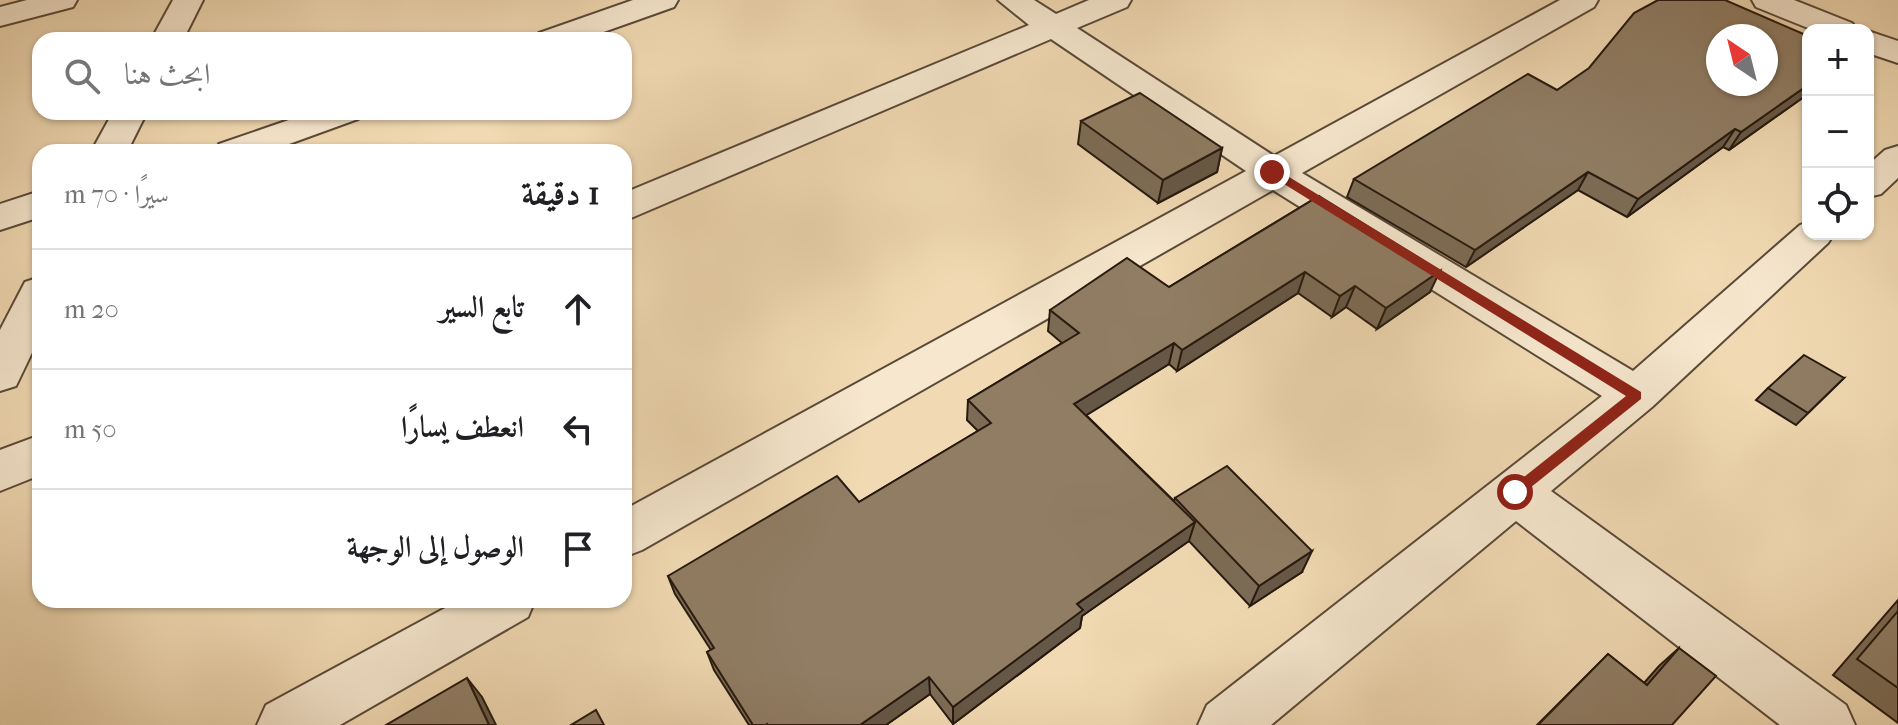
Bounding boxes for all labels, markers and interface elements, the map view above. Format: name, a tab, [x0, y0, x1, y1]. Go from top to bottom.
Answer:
north arrow	[1706, 24, 1778, 96]
map controls	[1802, 24, 1874, 240]
button: +	[1802, 24, 1874, 96]
search box	[32, 32, 632, 120]
icon: search	[60, 54, 104, 98]
text: ابحث هنا	[124, 57, 210, 92]
button: −	[1802, 96, 1874, 168]
route end	[1254, 154, 1290, 190]
button: locate	[1802, 168, 1874, 240]
text: 1 دقيقة	[521, 173, 600, 213]
text: سيرًا · 70 m	[64, 179, 169, 210]
icon: ahead	[556, 287, 600, 331]
text: تابع السير	[439, 290, 524, 325]
text: 20 m	[64, 294, 119, 325]
icon: left	[556, 407, 600, 451]
text: انعطف يسارًا	[401, 410, 524, 445]
text: 50 m	[64, 414, 117, 445]
route start	[1497, 474, 1533, 510]
icon: arrive	[556, 527, 600, 571]
text: الوصول إلى الوجهة	[347, 530, 524, 565]

